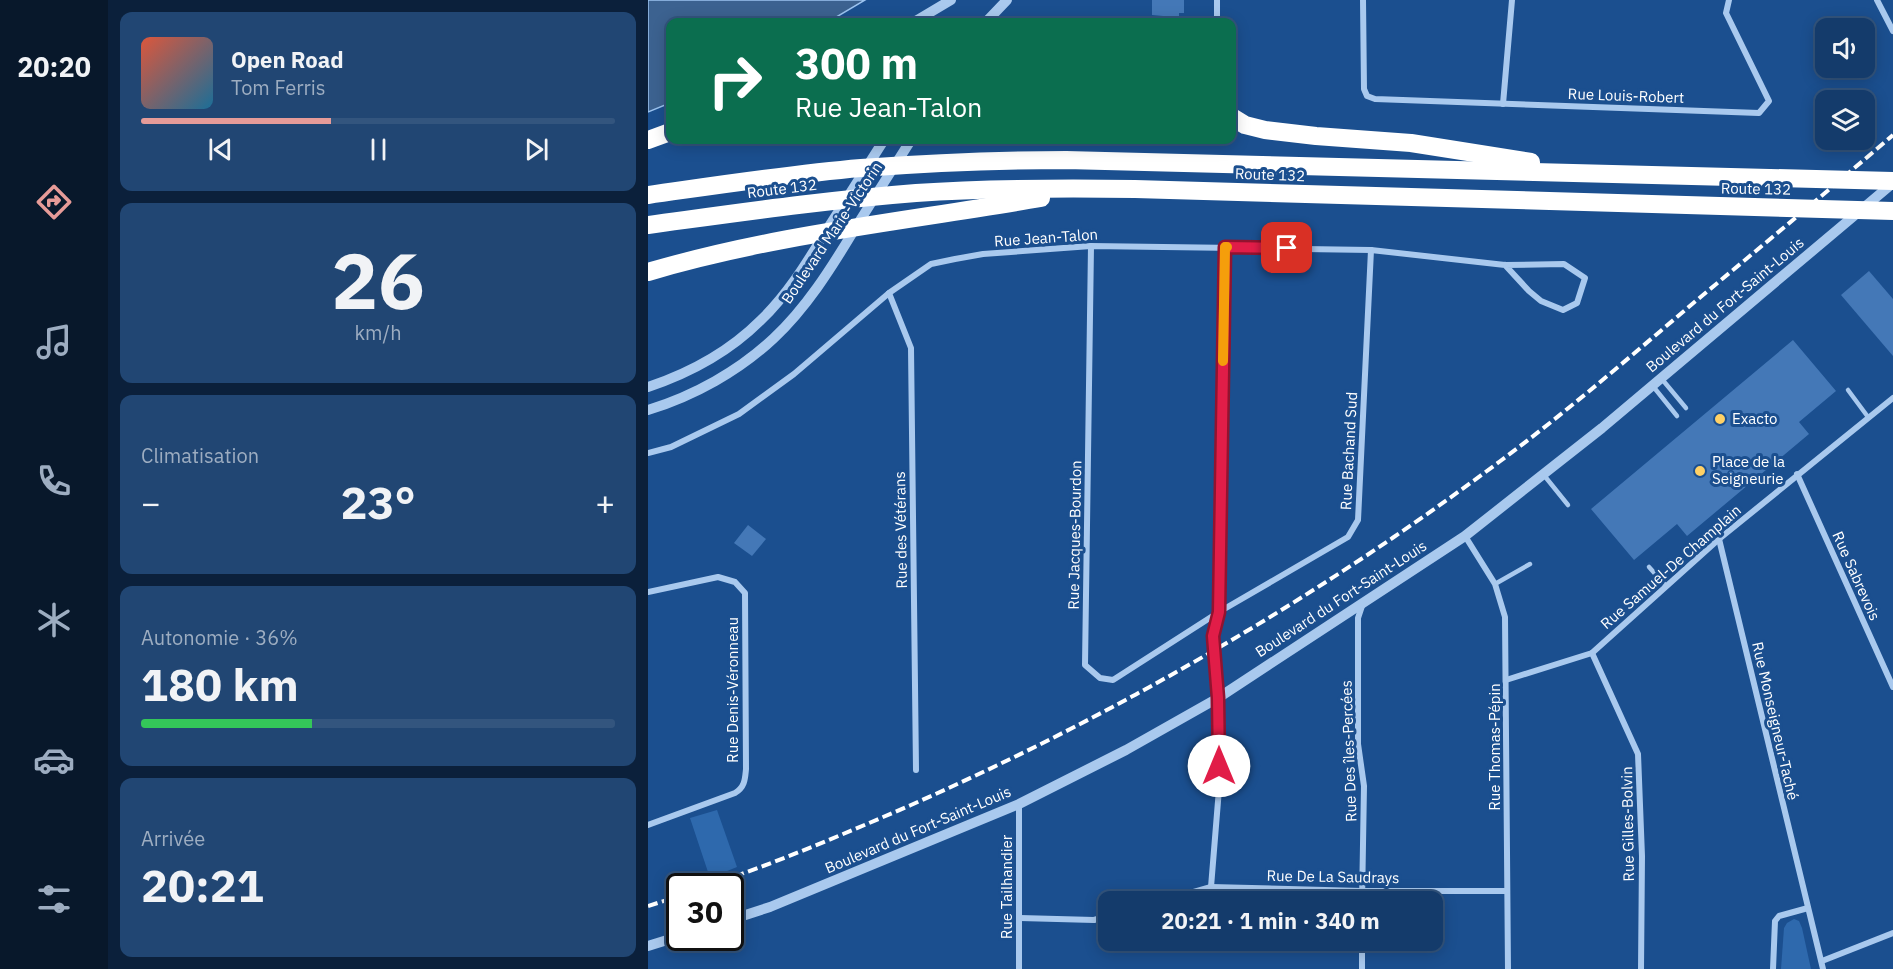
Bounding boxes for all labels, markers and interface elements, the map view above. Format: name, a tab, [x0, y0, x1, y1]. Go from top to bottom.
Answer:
map controls	[1815, 18, 1875, 150]
button: sound	[1815, 18, 1875, 78]
text: 300 m	[795, 36, 918, 91]
icon: right	[696, 42, 774, 120]
text: Open Road	[231, 45, 344, 74]
text: 20:20	[17, 49, 91, 84]
text: Tom Ferris	[231, 74, 326, 101]
street label: Rue Louis-Robert	[1567, 84, 1685, 107]
text: Rue Jean-Talon	[795, 89, 982, 124]
button: layers	[1815, 90, 1875, 150]
icon: previous	[204, 133, 237, 166]
icon: pause	[362, 133, 395, 166]
icon: next	[520, 133, 553, 166]
street label: Boulevard Marie-Victorin	[777, 158, 886, 307]
street label: Route 132	[1235, 164, 1305, 185]
street label: Route 132	[746, 175, 818, 202]
street label: Route 132	[1721, 178, 1791, 199]
icon: directions	[33, 181, 75, 223]
pin	[1261, 222, 1312, 273]
street label: Rue Jean-Talon	[993, 224, 1099, 251]
text: 26	[331, 229, 425, 330]
icon: arrive	[1270, 231, 1303, 264]
street label: Boulevard du Fort-Saint-Louis	[1642, 233, 1808, 376]
text: km/h	[354, 319, 402, 346]
icon: music	[33, 321, 75, 363]
street label: Rue Bachand Sud	[1336, 391, 1361, 511]
place label: Exacto	[1732, 409, 1778, 428]
marker: Exacto	[1713, 412, 1727, 426]
text: Climatisation	[141, 442, 259, 469]
place label: Place de la Seigneurie	[1712, 452, 1785, 488]
icon: phone	[33, 460, 75, 502]
street label: Rue Jacques-Bourdon	[1064, 460, 1085, 610]
marker: Place de la Seigneurie	[1693, 464, 1707, 478]
street label: Rue des Vétérans	[890, 471, 911, 589]
text: 23°	[340, 473, 416, 531]
text: −	[141, 481, 161, 524]
text: +	[595, 481, 615, 524]
street label: Rue Samuel-De Champlain	[1596, 500, 1745, 633]
street label: Rue Sabrevois	[1828, 528, 1885, 623]
street label: Boulevard du Fort-Saint-Louis	[1251, 536, 1430, 661]
icon: climate	[33, 599, 75, 641]
street label: Rue Denis-Véronneau	[723, 617, 742, 763]
text: Autonomie · 36%	[141, 624, 298, 651]
street label: Rue Monseigneur-Taché	[1748, 640, 1803, 802]
text: 180 km	[141, 655, 299, 713]
street label: Rue Des îles-Percées	[1337, 680, 1360, 822]
street label: Rue Thomas-Pépin	[1485, 683, 1504, 811]
position arrow	[1187, 734, 1251, 798]
icon: car	[33, 739, 75, 781]
street label: Rue Gilles-Bolvin	[1617, 766, 1638, 882]
street label: Boulevard du Fort-Saint-Louis	[822, 782, 1014, 877]
text: Arrivée	[141, 825, 205, 852]
street label: Rue Tailhandier	[997, 834, 1016, 939]
text: 20:21	[141, 856, 264, 914]
street label: Rue De La Saudrays	[1266, 866, 1400, 887]
speed limit sign: 30	[666, 873, 744, 951]
icon: filters	[33, 878, 75, 920]
text: 20:21 · 1 min · 340 m	[1161, 906, 1380, 935]

